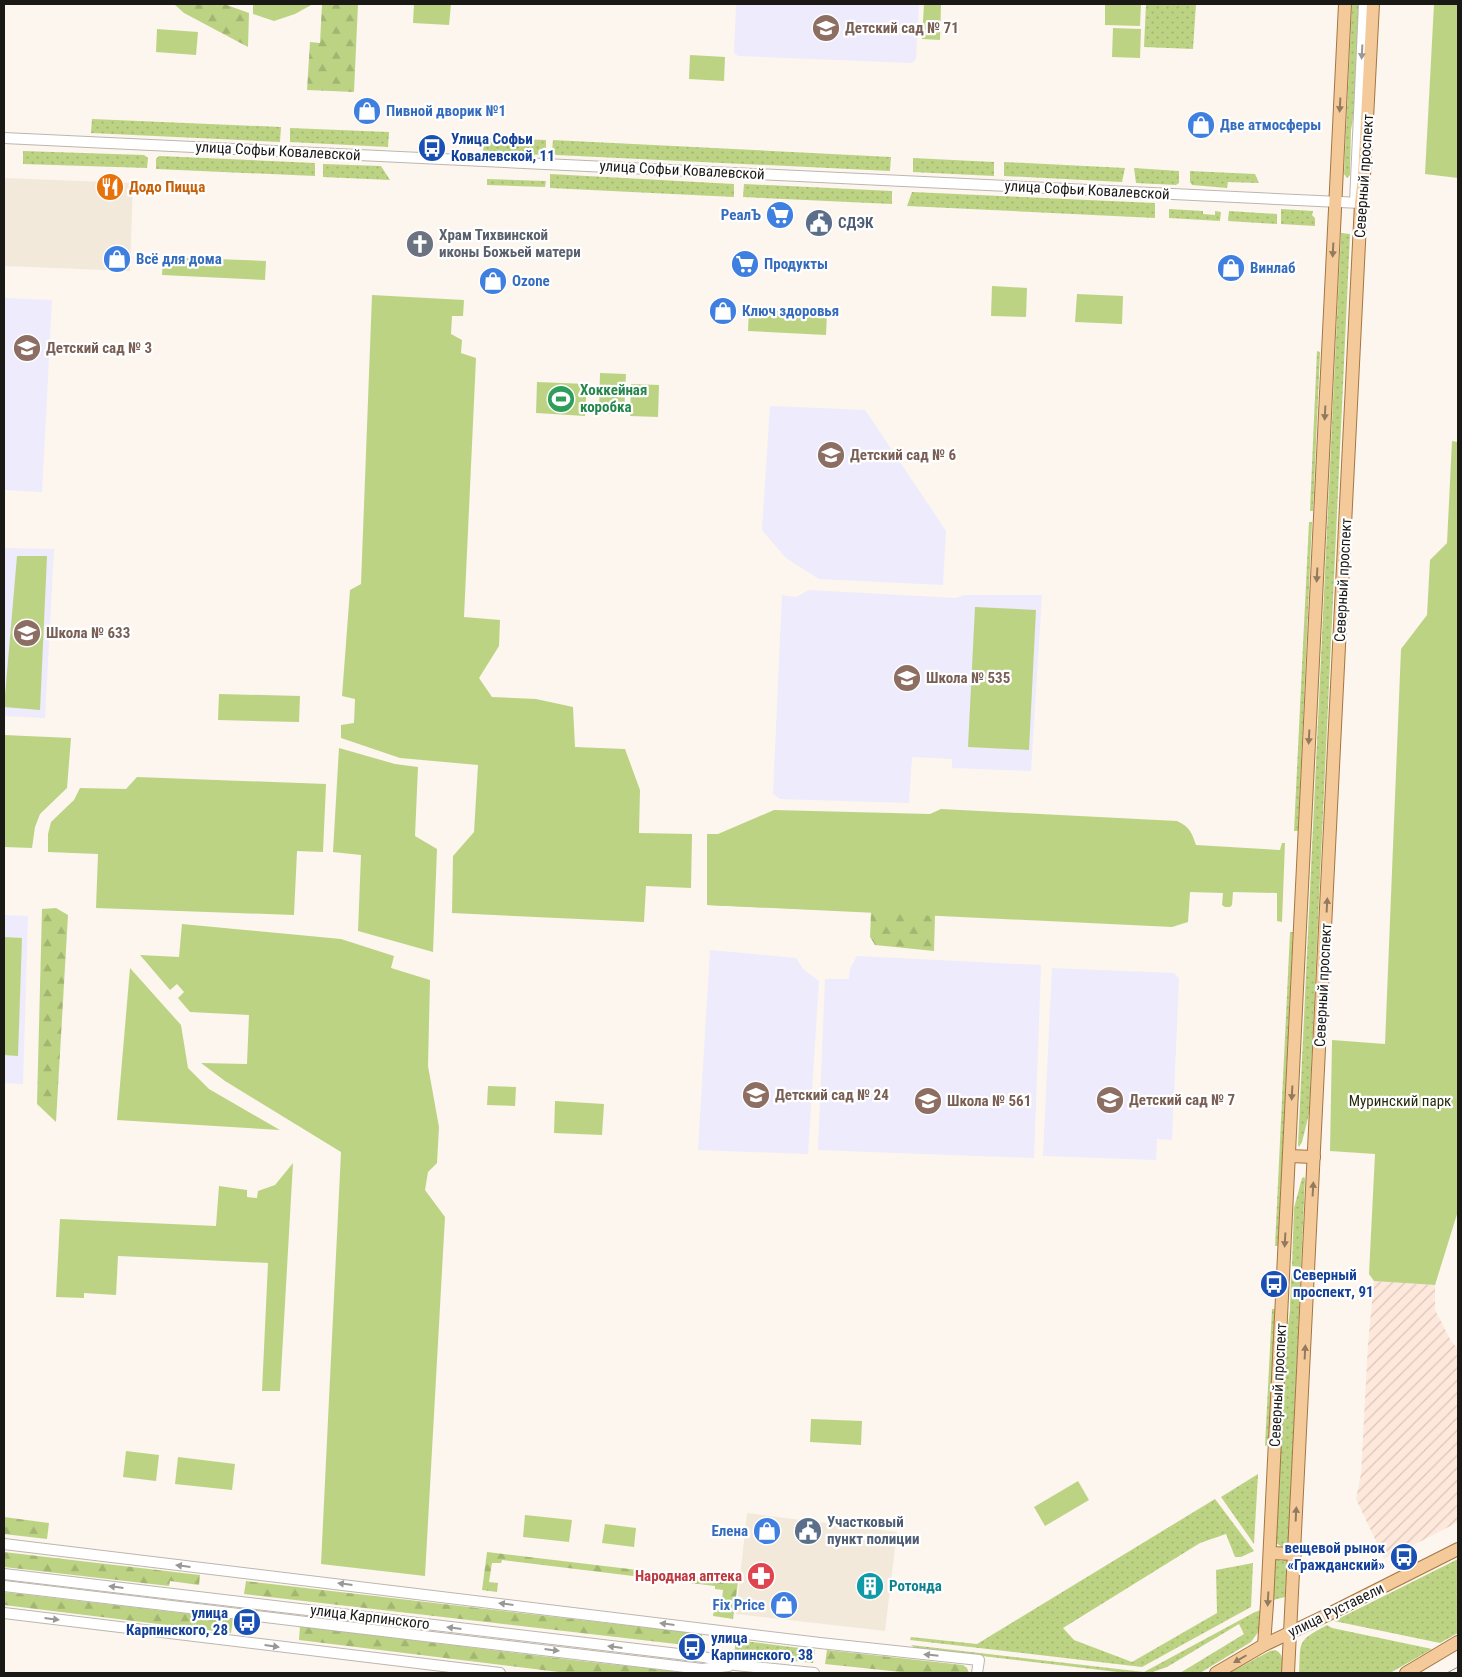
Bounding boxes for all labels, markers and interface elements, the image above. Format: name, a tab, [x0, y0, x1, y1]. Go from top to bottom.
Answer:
school or university icon: Детский сад № 71	[811, 13, 841, 43]
place label: Детский сад № 71	[845, 19, 959, 37]
one-way arrow	[1357, 45, 1365, 61]
shop icon: Пивной дворик №1	[352, 96, 382, 126]
one-way arrow	[1336, 97, 1344, 113]
place label: Пивной дворик №1	[386, 102, 506, 120]
shop icon: Две атмосферы	[1186, 110, 1216, 140]
street label: Северный проспект	[1351, 113, 1377, 239]
place label: Две атмосферы	[1220, 116, 1321, 134]
place label: Улица Софьи Ковалевской, 11	[451, 130, 555, 165]
bus stop icon: Улица Софьи Ковалевской, 11	[417, 133, 447, 163]
street label: улица Софьи Ковалевской	[195, 138, 361, 164]
street label: улица Софьи Ковалевской	[599, 157, 765, 183]
restaurant icon: Додо Пицца	[95, 172, 125, 202]
street label: улица Софьи Ковалевской	[1004, 177, 1170, 203]
place label: Додо Пицца	[129, 178, 205, 196]
supermarket icon: РеалЪ	[765, 200, 795, 230]
place label: РеалЪ	[721, 206, 761, 224]
public building icon: СДЭК	[804, 208, 834, 238]
place label: СДЭК	[838, 214, 874, 232]
place label: Храм Тихвинской иконы Божьей матери	[439, 226, 581, 261]
church icon: Храм Тихвинской иконы Божьей матери	[405, 229, 435, 259]
one-way arrow	[1329, 242, 1337, 258]
shop icon: Всё для дома	[102, 244, 132, 274]
supermarket icon: Продукты	[730, 249, 760, 279]
place label: Всё для дома	[136, 250, 222, 268]
shop icon: Винлаб	[1216, 253, 1246, 283]
place label: Продукты	[764, 255, 828, 273]
place label: Винлаб	[1250, 259, 1296, 277]
shop icon: Ozone	[478, 266, 508, 296]
place label: Ozone	[512, 272, 550, 290]
shop icon: Ключ здоровья	[708, 296, 738, 326]
place label: Ключ здоровья	[742, 302, 839, 320]
school or university icon: Детский сад № 3	[12, 333, 42, 363]
place label: Детский сад № 3	[46, 339, 152, 357]
place label: Хоккейная коробка	[580, 381, 647, 416]
sports icon: Хоккейная коробка	[546, 384, 576, 414]
one-way arrow	[1321, 405, 1329, 421]
school or university icon: Детский сад № 6	[816, 440, 846, 470]
place label: Детский сад № 6	[850, 446, 957, 464]
street label: Северный проспект	[1331, 518, 1355, 642]
one-way arrow	[1313, 567, 1321, 583]
school or university icon: Школа № 633	[12, 618, 42, 648]
place label: Школа № 633	[46, 624, 130, 642]
school or university icon: Школа № 535	[892, 663, 922, 693]
place label: Школа № 535	[926, 669, 1010, 687]
one-way arrow	[1305, 729, 1313, 745]
one-way arrow	[1323, 896, 1331, 912]
street label: Северный проспект	[1311, 923, 1335, 1047]
school or university icon: Детский сад № 24	[741, 1080, 771, 1110]
school or university icon: Детский сад № 7	[1095, 1085, 1125, 1115]
place label: Детский сад № 24	[775, 1086, 889, 1104]
school or university icon: Школа № 561	[913, 1086, 943, 1116]
one-way arrow	[1288, 1086, 1296, 1102]
place label: Детский сад № 7	[1129, 1091, 1235, 1109]
place label: Школа № 561	[947, 1092, 1031, 1110]
park label: Муринский парк	[1349, 1092, 1451, 1110]
one-way arrow	[1309, 1181, 1317, 1197]
one-way arrow	[1280, 1232, 1288, 1248]
place label: Северный проспект, 91	[1293, 1266, 1374, 1301]
bus stop icon: Северный проспект, 91	[1259, 1269, 1289, 1299]
street label: Северный проспект	[1266, 1323, 1290, 1447]
one-way arrow	[1301, 1343, 1309, 1359]
one-way arrow	[1293, 1506, 1301, 1522]
place label: Участковый пункт полиции	[827, 1513, 919, 1548]
shop icon: Елена	[752, 1516, 782, 1546]
public building icon: Участковый пункт полиции	[793, 1516, 823, 1546]
place label: Елена	[711, 1522, 748, 1540]
place label: вещевой рынок «Гражданский»	[1285, 1539, 1385, 1574]
bus stop icon: вещевой рынок «Гражданский»	[1389, 1542, 1419, 1572]
pharmacy icon: Народная аптека	[746, 1561, 776, 1591]
one-way arrow	[175, 1562, 191, 1570]
place label: Народная аптека	[635, 1567, 742, 1585]
building icon: Ротонда	[855, 1571, 885, 1601]
place label: Ротонда	[889, 1577, 942, 1595]
street label: улица Руставели	[1285, 1579, 1387, 1641]
one-way arrow	[336, 1580, 352, 1588]
one-way arrow	[108, 1583, 124, 1591]
shop icon: Fix Price	[769, 1590, 799, 1620]
one-way arrow	[1263, 1591, 1271, 1607]
place label: Fix Price	[712, 1596, 765, 1614]
one-way arrow	[498, 1600, 514, 1608]
street label: улица Карпинского	[309, 1601, 431, 1633]
place label: улица Карпинского, 28	[126, 1604, 228, 1639]
bus stop icon: улица Карпинского, 28	[232, 1607, 262, 1637]
one-way arrow	[44, 1615, 60, 1623]
one-way arrow	[659, 1620, 675, 1628]
one-way arrow	[446, 1623, 462, 1631]
place label: улица Карпинского, 38	[711, 1629, 813, 1664]
bus stop icon: улица Карпинского, 38	[677, 1632, 707, 1662]
one-way arrow	[264, 1642, 280, 1650]
one-way arrow	[607, 1643, 623, 1651]
one-way arrow	[544, 1647, 560, 1655]
one-way arrow	[922, 1651, 938, 1659]
one-way arrow	[1232, 1655, 1247, 1663]

